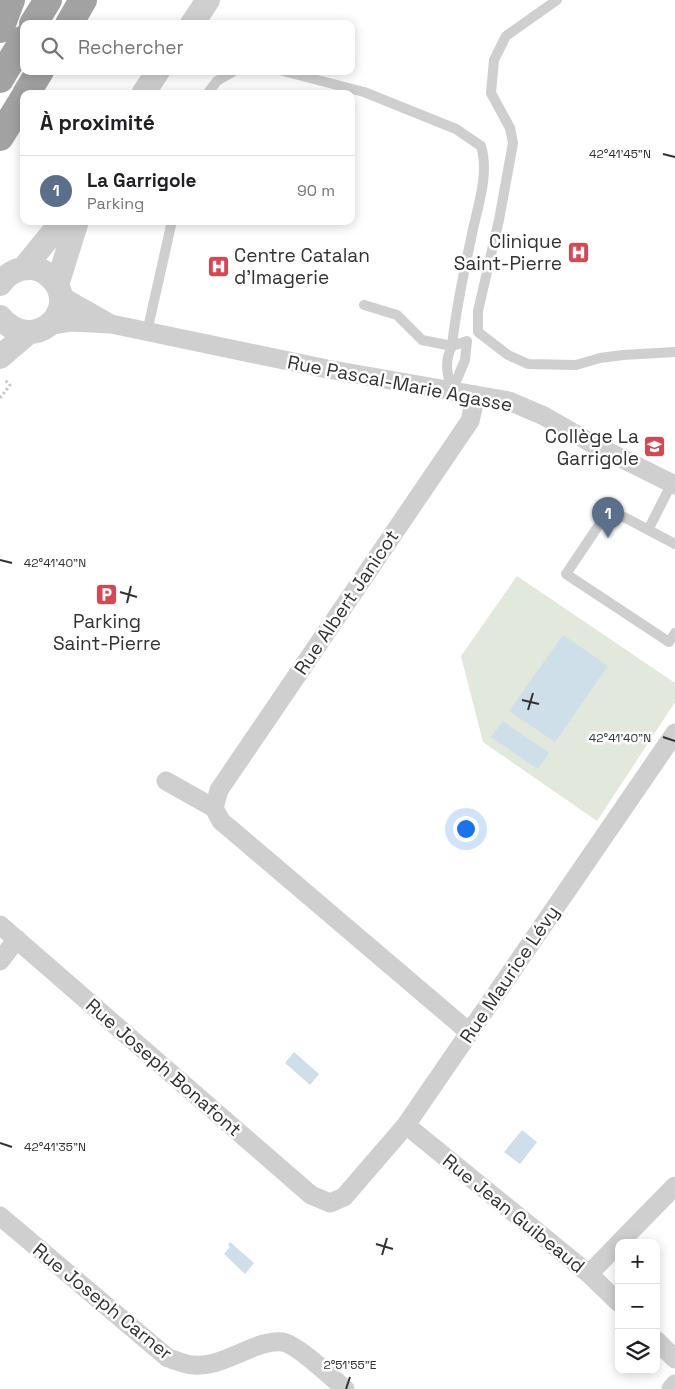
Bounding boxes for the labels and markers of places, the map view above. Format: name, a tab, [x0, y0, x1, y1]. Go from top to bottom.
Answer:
place label: Clinique Saint-Pierre	[454, 229, 562, 276]
hospital icon: Clinique Saint-Pierre	[566, 240, 590, 264]
place label: Centre Catalan d'Imagerie	[234, 243, 370, 290]
hospital icon: Centre Catalan d'Imagerie	[206, 254, 230, 278]
place label: Collège La Garrigole	[545, 424, 639, 471]
school or university icon: Collège La Garrigole	[643, 435, 667, 459]
pin: 1	[592, 497, 624, 538]
parking icon: Parking Saint-Pierre	[95, 583, 119, 607]
place label: Parking Saint-Pierre	[53, 609, 161, 656]

